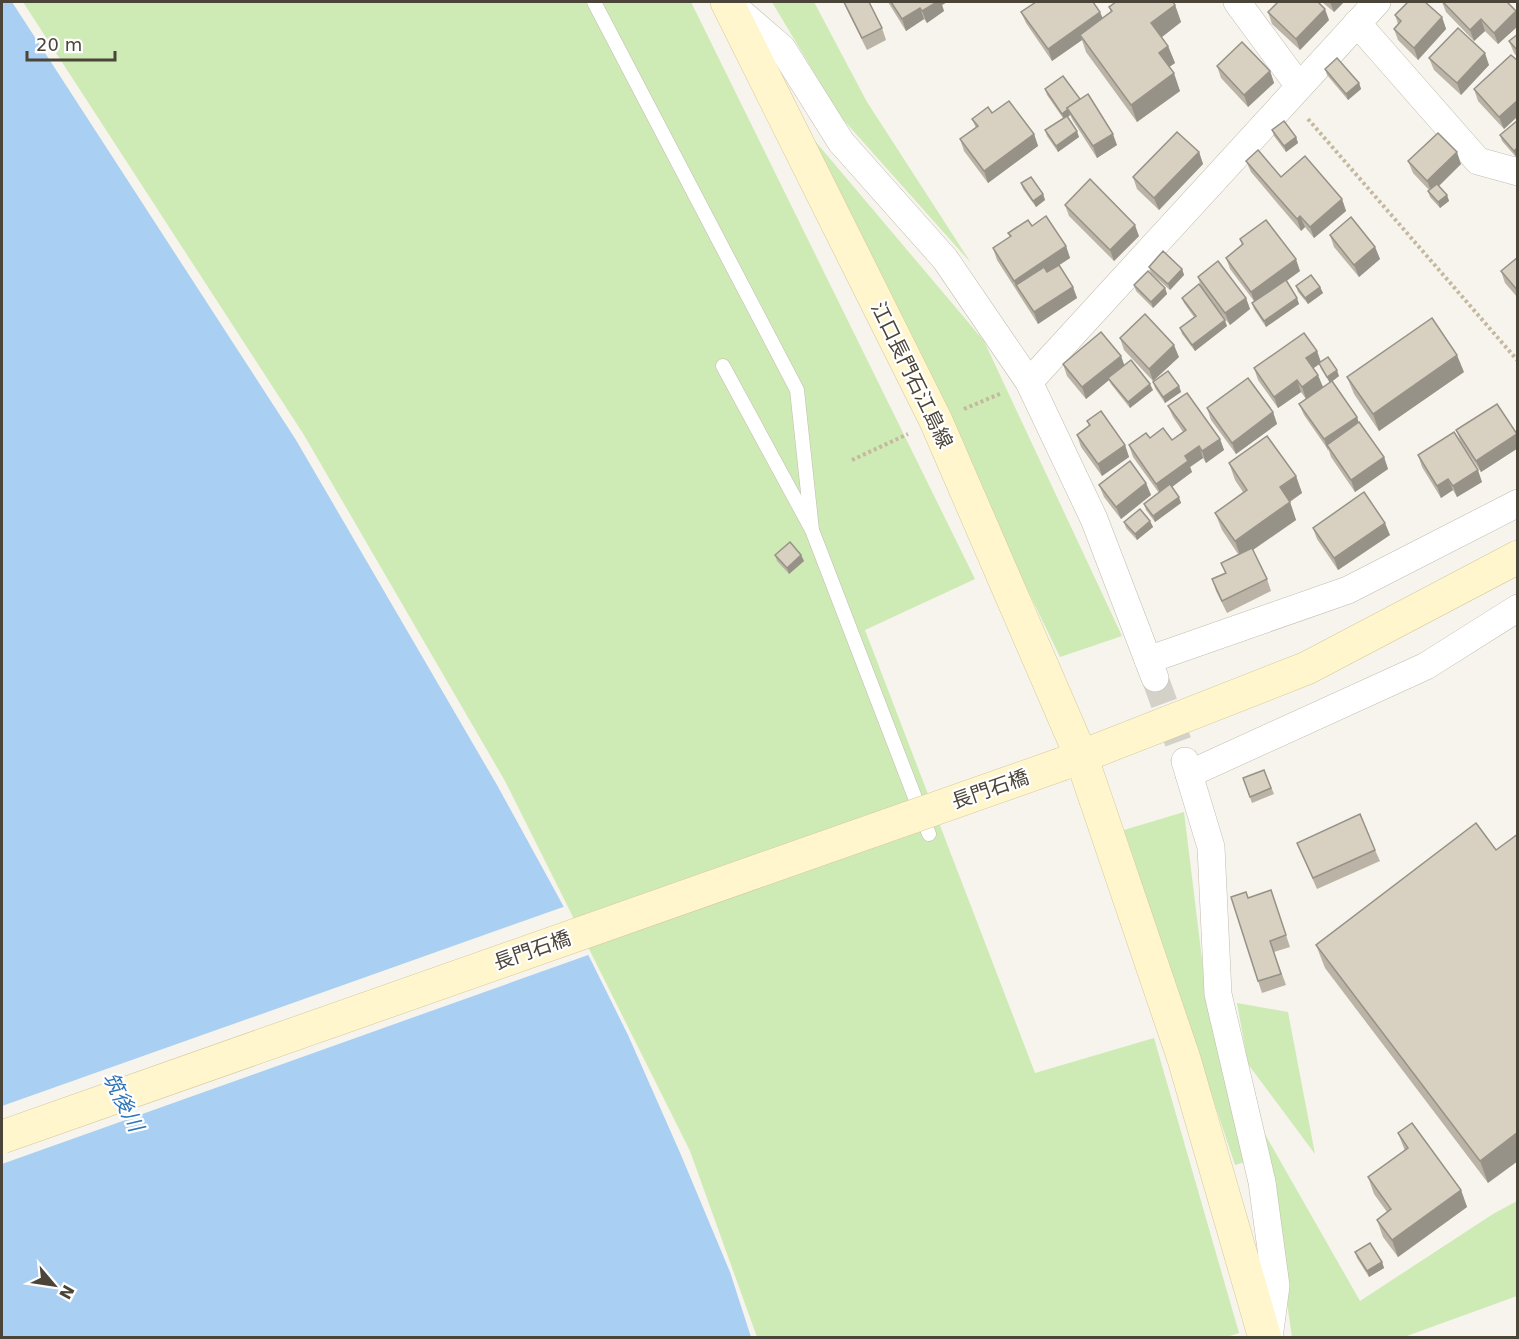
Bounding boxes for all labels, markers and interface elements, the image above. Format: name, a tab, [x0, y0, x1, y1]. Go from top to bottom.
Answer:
scale bar	[27, 24, 116, 62]
text: 20 m	[36, 34, 82, 55]
street label: 江口長門石江島線	[866, 298, 958, 452]
street label: 長門石橋	[948, 765, 1032, 813]
street label: 長門石橋	[490, 926, 574, 974]
water label: 筑後川	[98, 1068, 149, 1137]
north arrow	[24, 1255, 84, 1315]
text: N	[55, 1282, 78, 1302]

